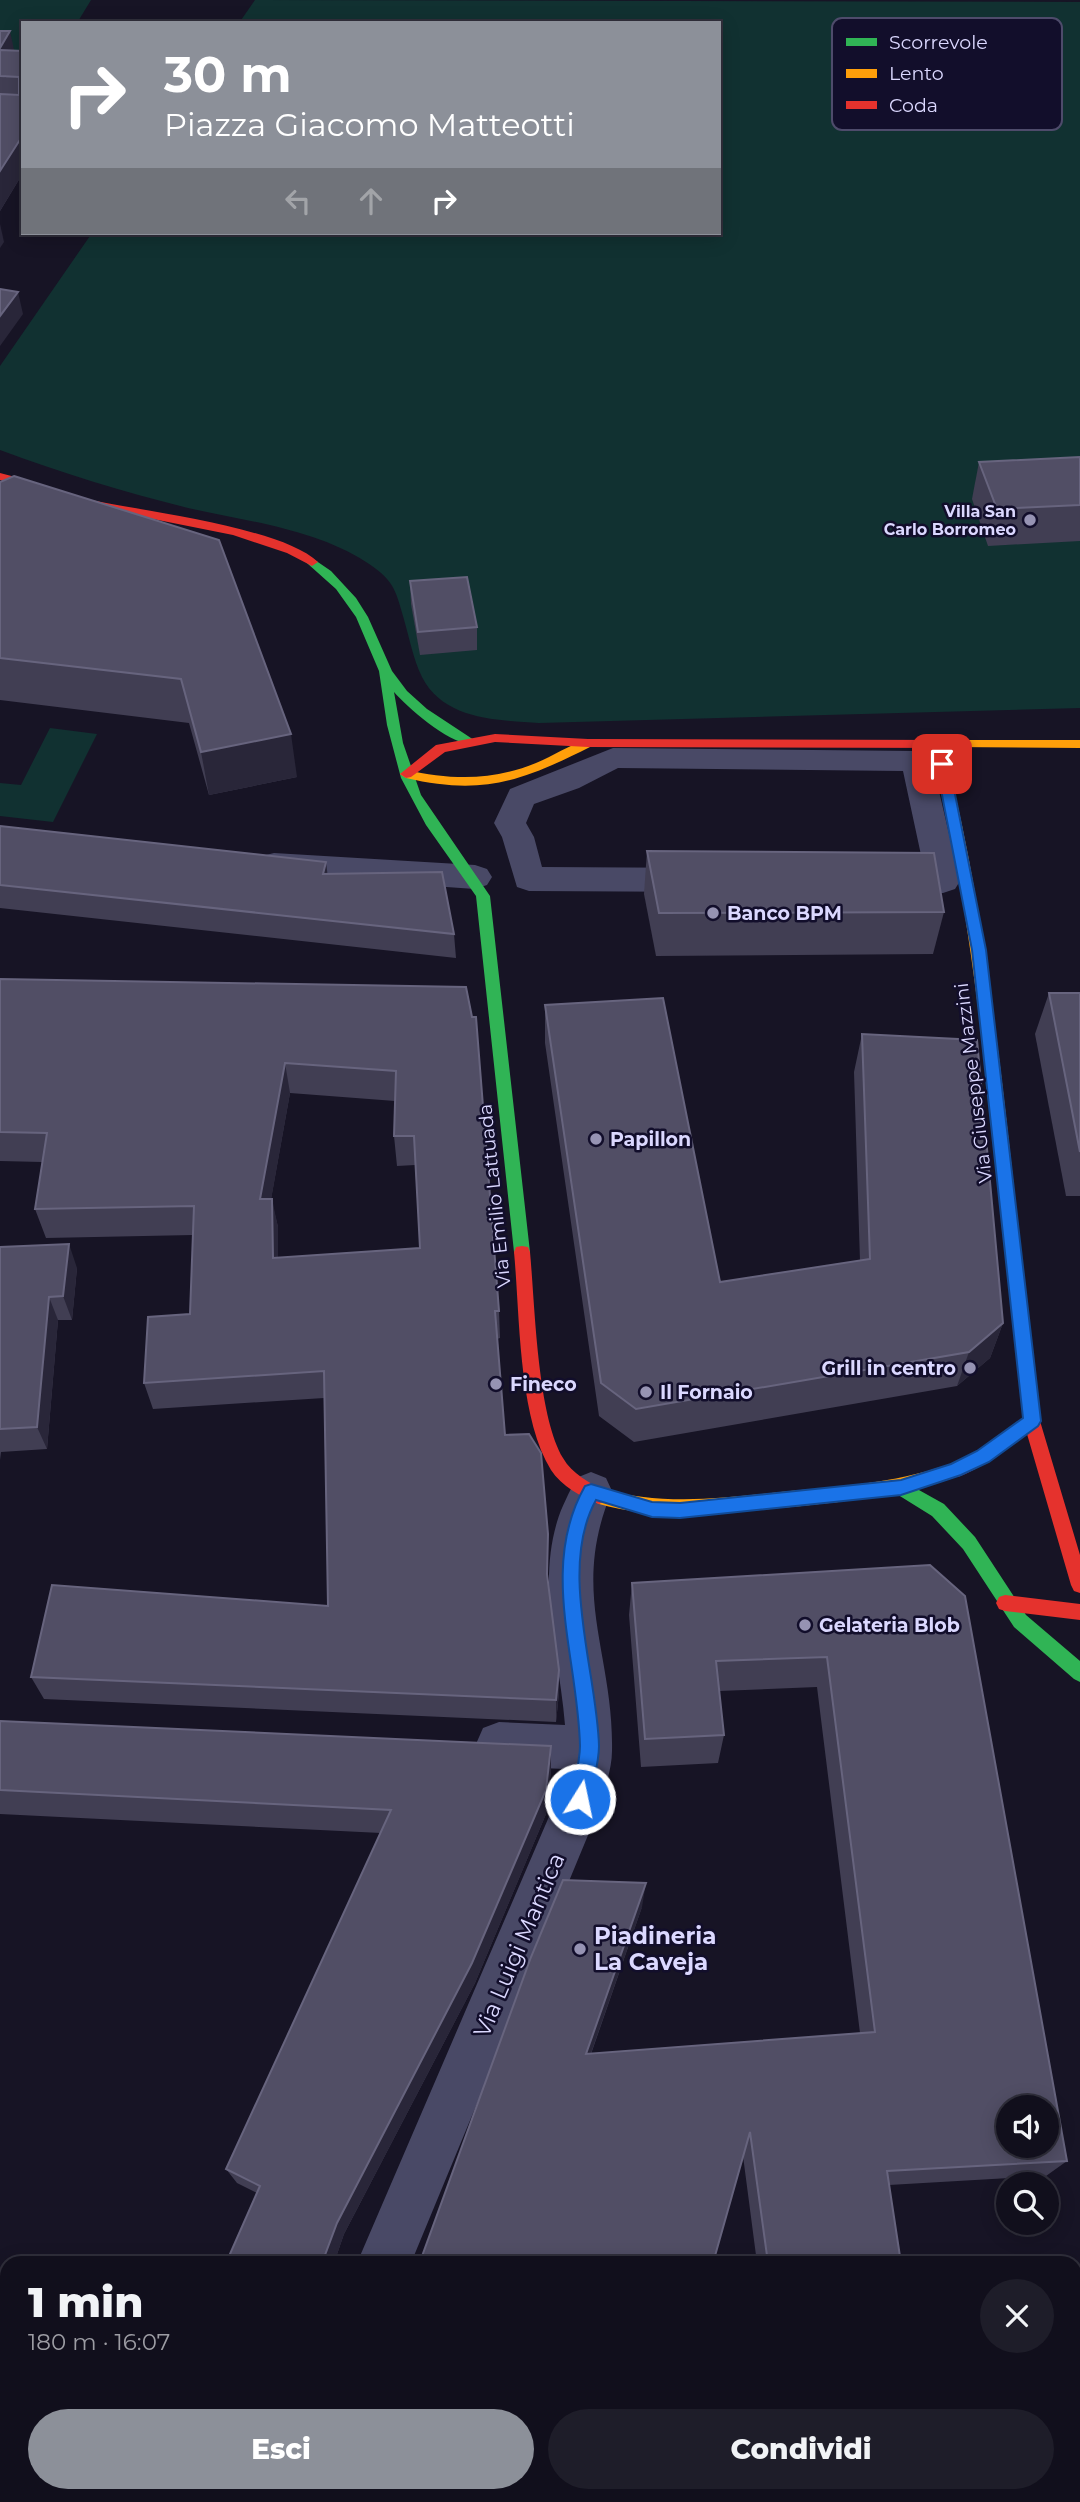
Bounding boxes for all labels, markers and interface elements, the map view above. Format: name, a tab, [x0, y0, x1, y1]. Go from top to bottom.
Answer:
legend	[832, 18, 1062, 130]
text: Scorrevole	[889, 31, 988, 54]
text: 30 m	[164, 45, 292, 104]
icon: right	[49, 49, 140, 140]
text: Lento	[889, 62, 944, 85]
text: Coda	[889, 94, 938, 117]
text: Piazza Giacomo Matteotti	[164, 105, 575, 144]
icon: left	[279, 182, 317, 220]
icon: ahead	[352, 182, 390, 220]
icon: right	[425, 182, 463, 220]
place label: Villa San Carlo Borromeo	[884, 502, 1016, 539]
marker: Villa San Carlo Borromeo	[1022, 512, 1038, 528]
pin	[912, 734, 972, 794]
icon: arrive	[923, 745, 961, 783]
place label: Banco BPM	[727, 902, 842, 925]
marker: Banco BPM	[705, 905, 721, 921]
street label: Via Giuseppe Mazzini	[950, 981, 997, 1184]
street label: Via Emilio Lattuada	[473, 1103, 516, 1289]
place label: Papillon	[610, 1128, 691, 1151]
marker: Papillon	[588, 1131, 604, 1147]
place label: Grill in centro	[822, 1357, 956, 1380]
marker: Grill in centro	[962, 1360, 978, 1376]
place label: Fineco	[510, 1373, 577, 1396]
marker: Fineco	[488, 1376, 504, 1392]
place label: Il Fornaio	[660, 1381, 753, 1404]
marker: Il Fornaio	[638, 1384, 654, 1400]
place label: Gelateria Blob	[819, 1614, 960, 1637]
marker: Gelateria Blob	[797, 1617, 813, 1633]
position arrow	[543, 1762, 617, 1836]
street label: Via Luigi Mantica	[468, 1849, 570, 2041]
place label: Piadineria La Caveja	[594, 1922, 716, 1976]
marker: Piadineria La Caveja	[572, 1941, 588, 1957]
map controls	[996, 2095, 1059, 2235]
button: sound	[996, 2095, 1059, 2158]
button: search	[996, 2172, 1059, 2235]
text: 1 min	[28, 2276, 144, 2328]
button: close	[980, 2279, 1054, 2353]
text: 180 m · 16:07	[28, 2328, 170, 2356]
button: Esci	[28, 2409, 534, 2489]
button: Condividi	[548, 2409, 1054, 2489]

